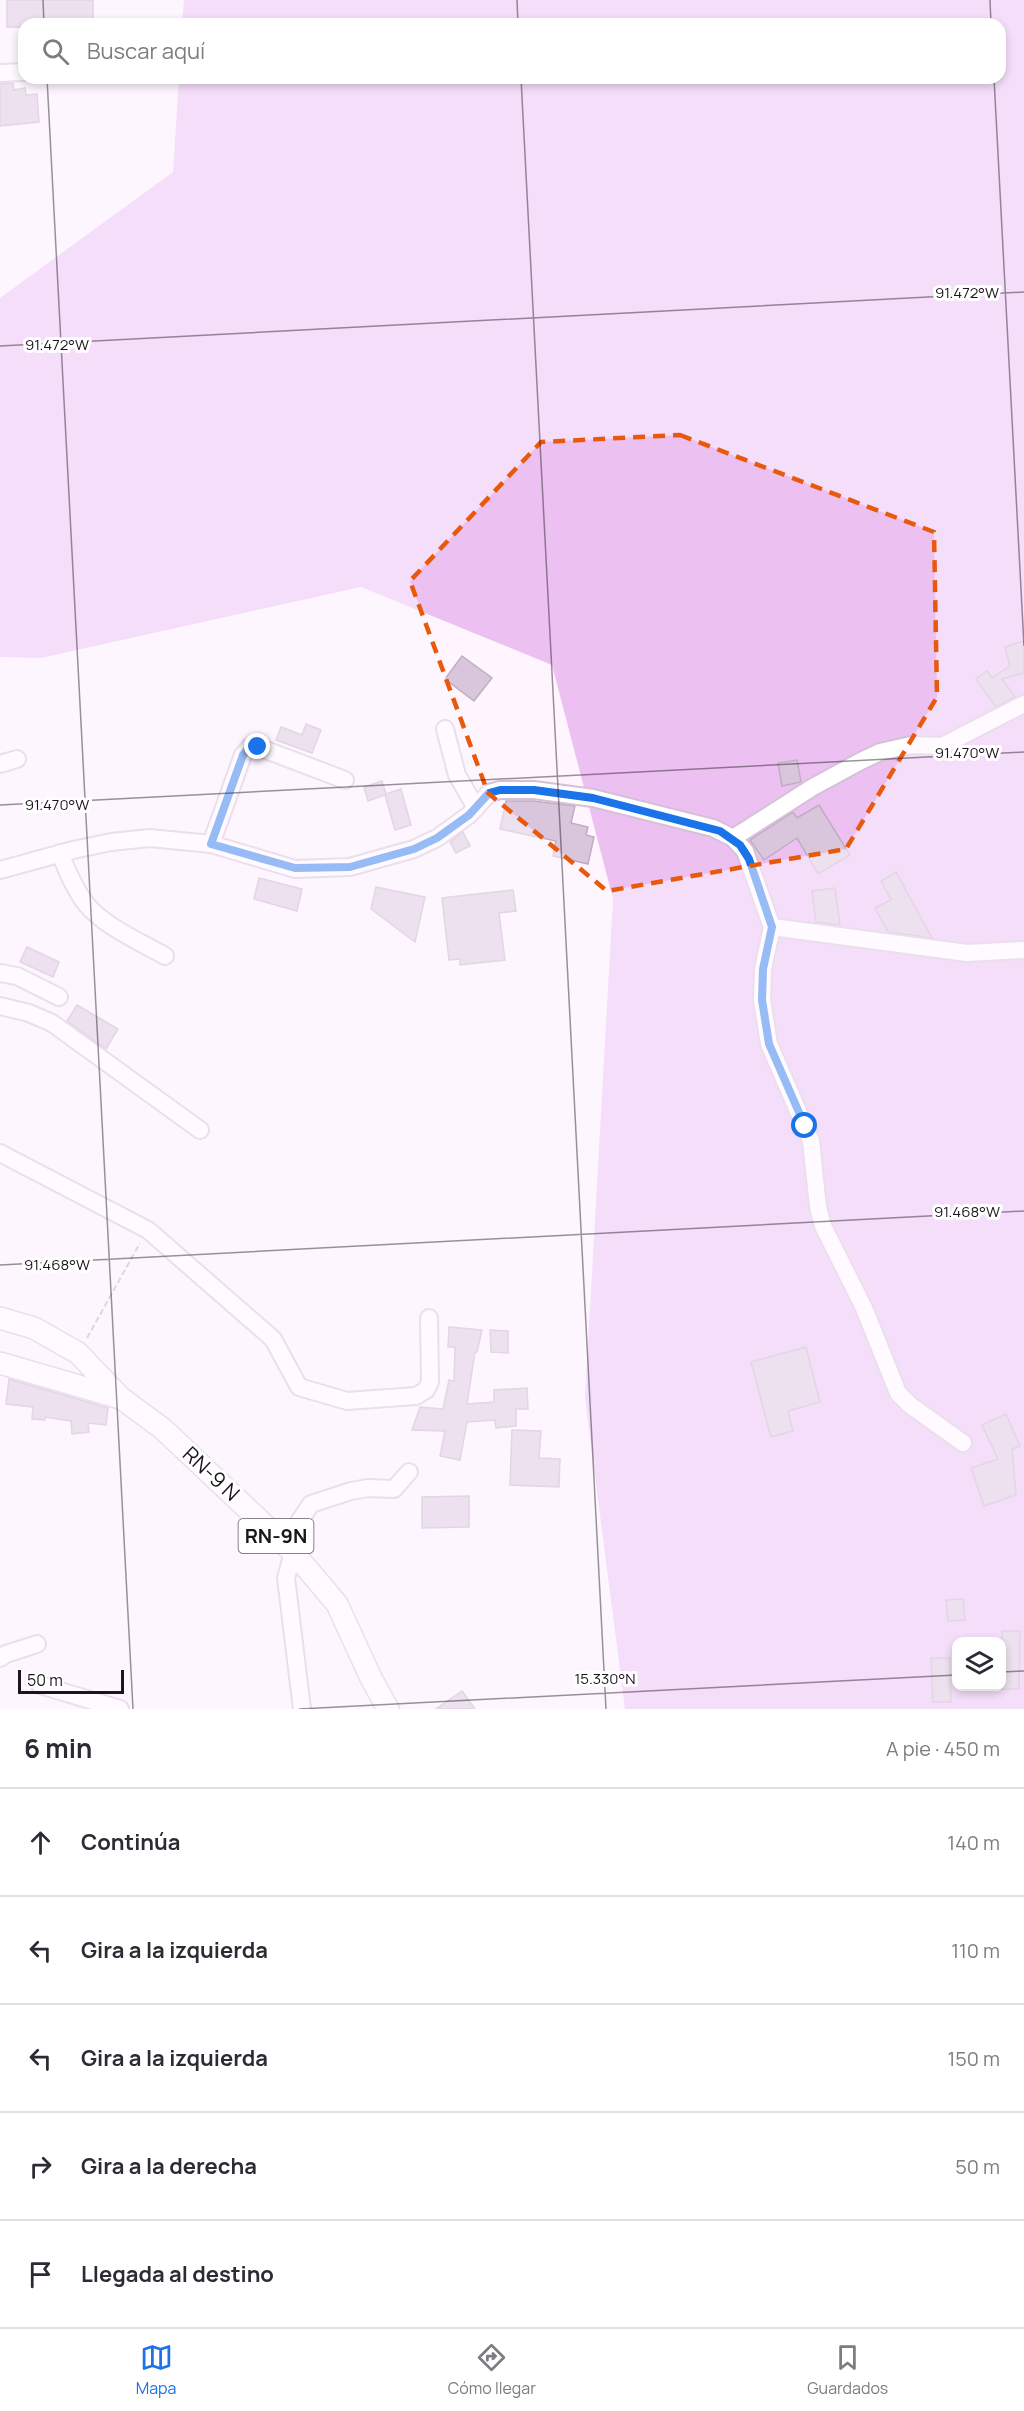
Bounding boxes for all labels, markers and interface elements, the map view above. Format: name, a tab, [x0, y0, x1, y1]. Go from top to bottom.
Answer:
search box	[18, 18, 1006, 84]
icon: search	[39, 35, 72, 68]
text: Buscar aquí	[87, 36, 205, 66]
text: 91.472°W	[935, 282, 999, 303]
text: 91.472°W	[25, 334, 89, 355]
route end	[244, 733, 270, 759]
text: 91.470°W	[935, 742, 999, 763]
text: 91.470°W	[25, 794, 89, 815]
route start	[791, 1112, 817, 1138]
text: 91.468°W	[934, 1201, 1000, 1222]
text: 91.468°W	[24, 1254, 90, 1275]
street label: RN-9 N	[177, 1440, 246, 1507]
road number: RN-9N	[238, 1519, 314, 1553]
map controls	[952, 1637, 1006, 1691]
button: layers	[952, 1637, 1006, 1691]
scale bar	[18, 1667, 124, 1694]
text: 15.330°N	[574, 1668, 636, 1689]
text: 50 m	[27, 1669, 63, 1691]
text: 6 min	[24, 1730, 92, 1766]
text: A pie · 450 m	[886, 1735, 1000, 1762]
icon: ahead	[24, 1826, 57, 1859]
text: Continúa	[81, 1827, 181, 1857]
text: 140 m	[947, 1829, 1000, 1856]
icon: left	[24, 1934, 57, 1967]
text: Gira a la izquierda	[81, 1935, 268, 1965]
text: 110 m	[951, 1937, 1000, 1964]
icon: left	[24, 2042, 57, 2075]
text: Gira a la izquierda	[81, 2043, 268, 2073]
text: 150 m	[947, 2045, 1000, 2072]
icon: right	[24, 2150, 57, 2183]
text: Gira a la derecha	[81, 2151, 257, 2181]
text: 50 m	[955, 2153, 1000, 2180]
icon: arrive	[24, 2258, 57, 2291]
text: Llegada al destino	[81, 2259, 274, 2289]
tab: Mapa	[136, 2341, 176, 2399]
tab: Cómo llegar	[448, 2341, 536, 2399]
tab: Guardados	[807, 2341, 888, 2399]

